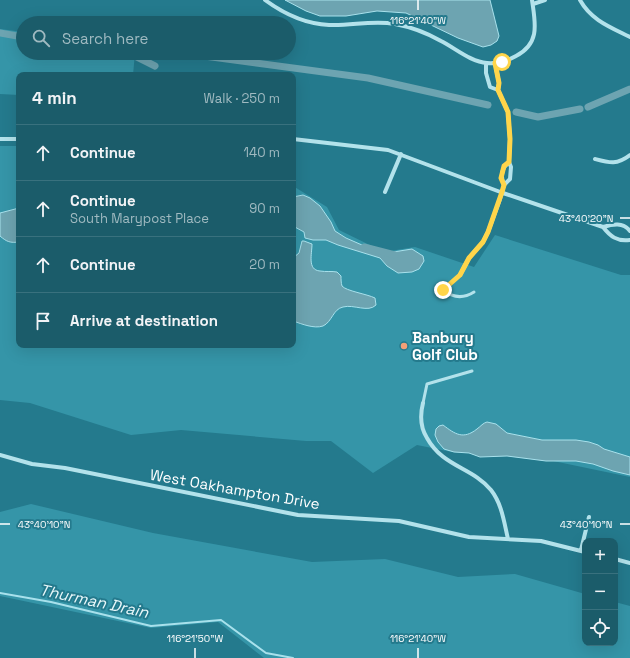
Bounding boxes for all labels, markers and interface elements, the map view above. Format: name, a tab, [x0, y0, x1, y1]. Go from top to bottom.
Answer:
text: 116°21'40"W	[390, 14, 446, 27]
search box	[16, 16, 296, 60]
icon: search	[30, 27, 52, 49]
text: Search here	[62, 29, 148, 48]
route start	[493, 53, 511, 71]
text: 4 min	[32, 87, 77, 109]
text: Walk · 250 m	[204, 90, 280, 107]
icon: ahead	[32, 142, 54, 164]
text: Continue	[70, 143, 136, 162]
text: 140 m	[244, 144, 280, 161]
text: Continue	[70, 191, 136, 210]
icon: ahead	[32, 198, 54, 220]
text: 90 m	[249, 200, 280, 217]
text: South Marypost Place	[70, 210, 209, 227]
text: 43°40'20"N	[559, 212, 613, 225]
icon: ahead	[32, 254, 54, 276]
text: Continue	[70, 255, 136, 274]
text: 20 m	[249, 256, 280, 273]
route end	[434, 281, 452, 299]
icon: arrive	[32, 310, 54, 332]
text: Arrive at destination	[70, 311, 218, 330]
place label: Banbury Golf Club	[412, 328, 478, 364]
marker: Banbury Golf Club	[399, 341, 409, 351]
street label: West Oakhampton Drive	[149, 465, 321, 513]
text: 43°40'10"N	[18, 518, 70, 531]
text: 43°40'10"N	[560, 518, 612, 531]
map controls	[582, 538, 618, 646]
button: +	[582, 538, 618, 574]
button: −	[582, 574, 618, 610]
water label: Thurman Drain	[37, 579, 152, 623]
button: locate	[582, 610, 618, 646]
text: 116°21'50"W	[167, 632, 223, 645]
text: 116°21'40"W	[390, 632, 446, 645]

